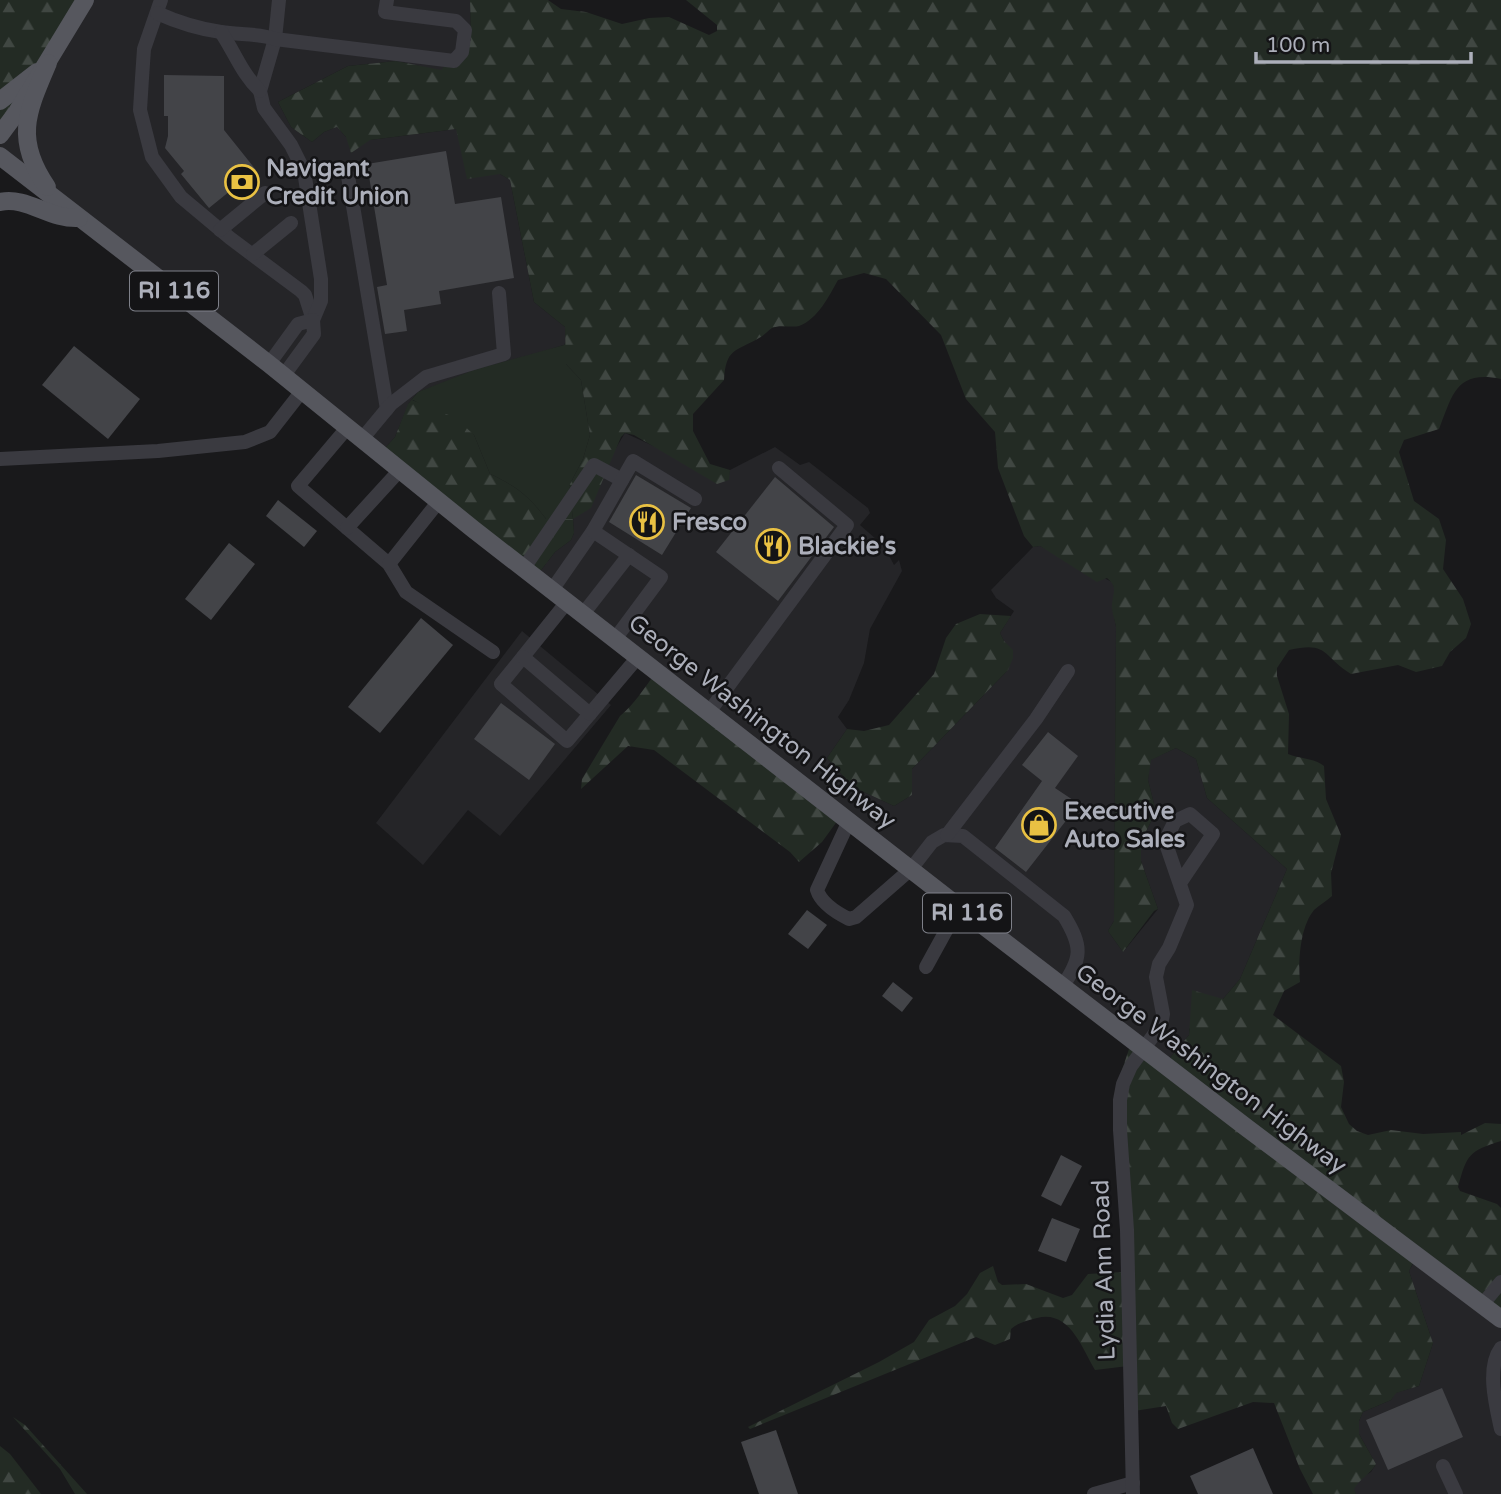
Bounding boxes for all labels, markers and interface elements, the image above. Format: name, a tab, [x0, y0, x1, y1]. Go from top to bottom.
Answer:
scale bar	[1256, 21, 1471, 65]
text: 100 m	[1266, 33, 1330, 58]
place label: Navigant Credit Union	[266, 154, 409, 211]
bank icon: Navigant Credit Union	[223, 163, 261, 201]
road number: RI 116	[130, 272, 218, 310]
restaurant icon: Fresco	[628, 503, 666, 541]
place label: Fresco	[672, 508, 747, 537]
restaurant icon: Blackie's	[754, 527, 792, 565]
place label: Blackie's	[798, 532, 896, 561]
street label: George Washington Highway	[622, 608, 902, 836]
place label: Executive Auto Sales	[1064, 797, 1185, 854]
shop icon: Executive Auto Sales	[1020, 806, 1058, 844]
road number: RI 116	[923, 893, 1011, 932]
street label: George Washington Highway	[1070, 958, 1352, 1180]
street label: Lydia Ann Road	[1086, 1179, 1122, 1361]

